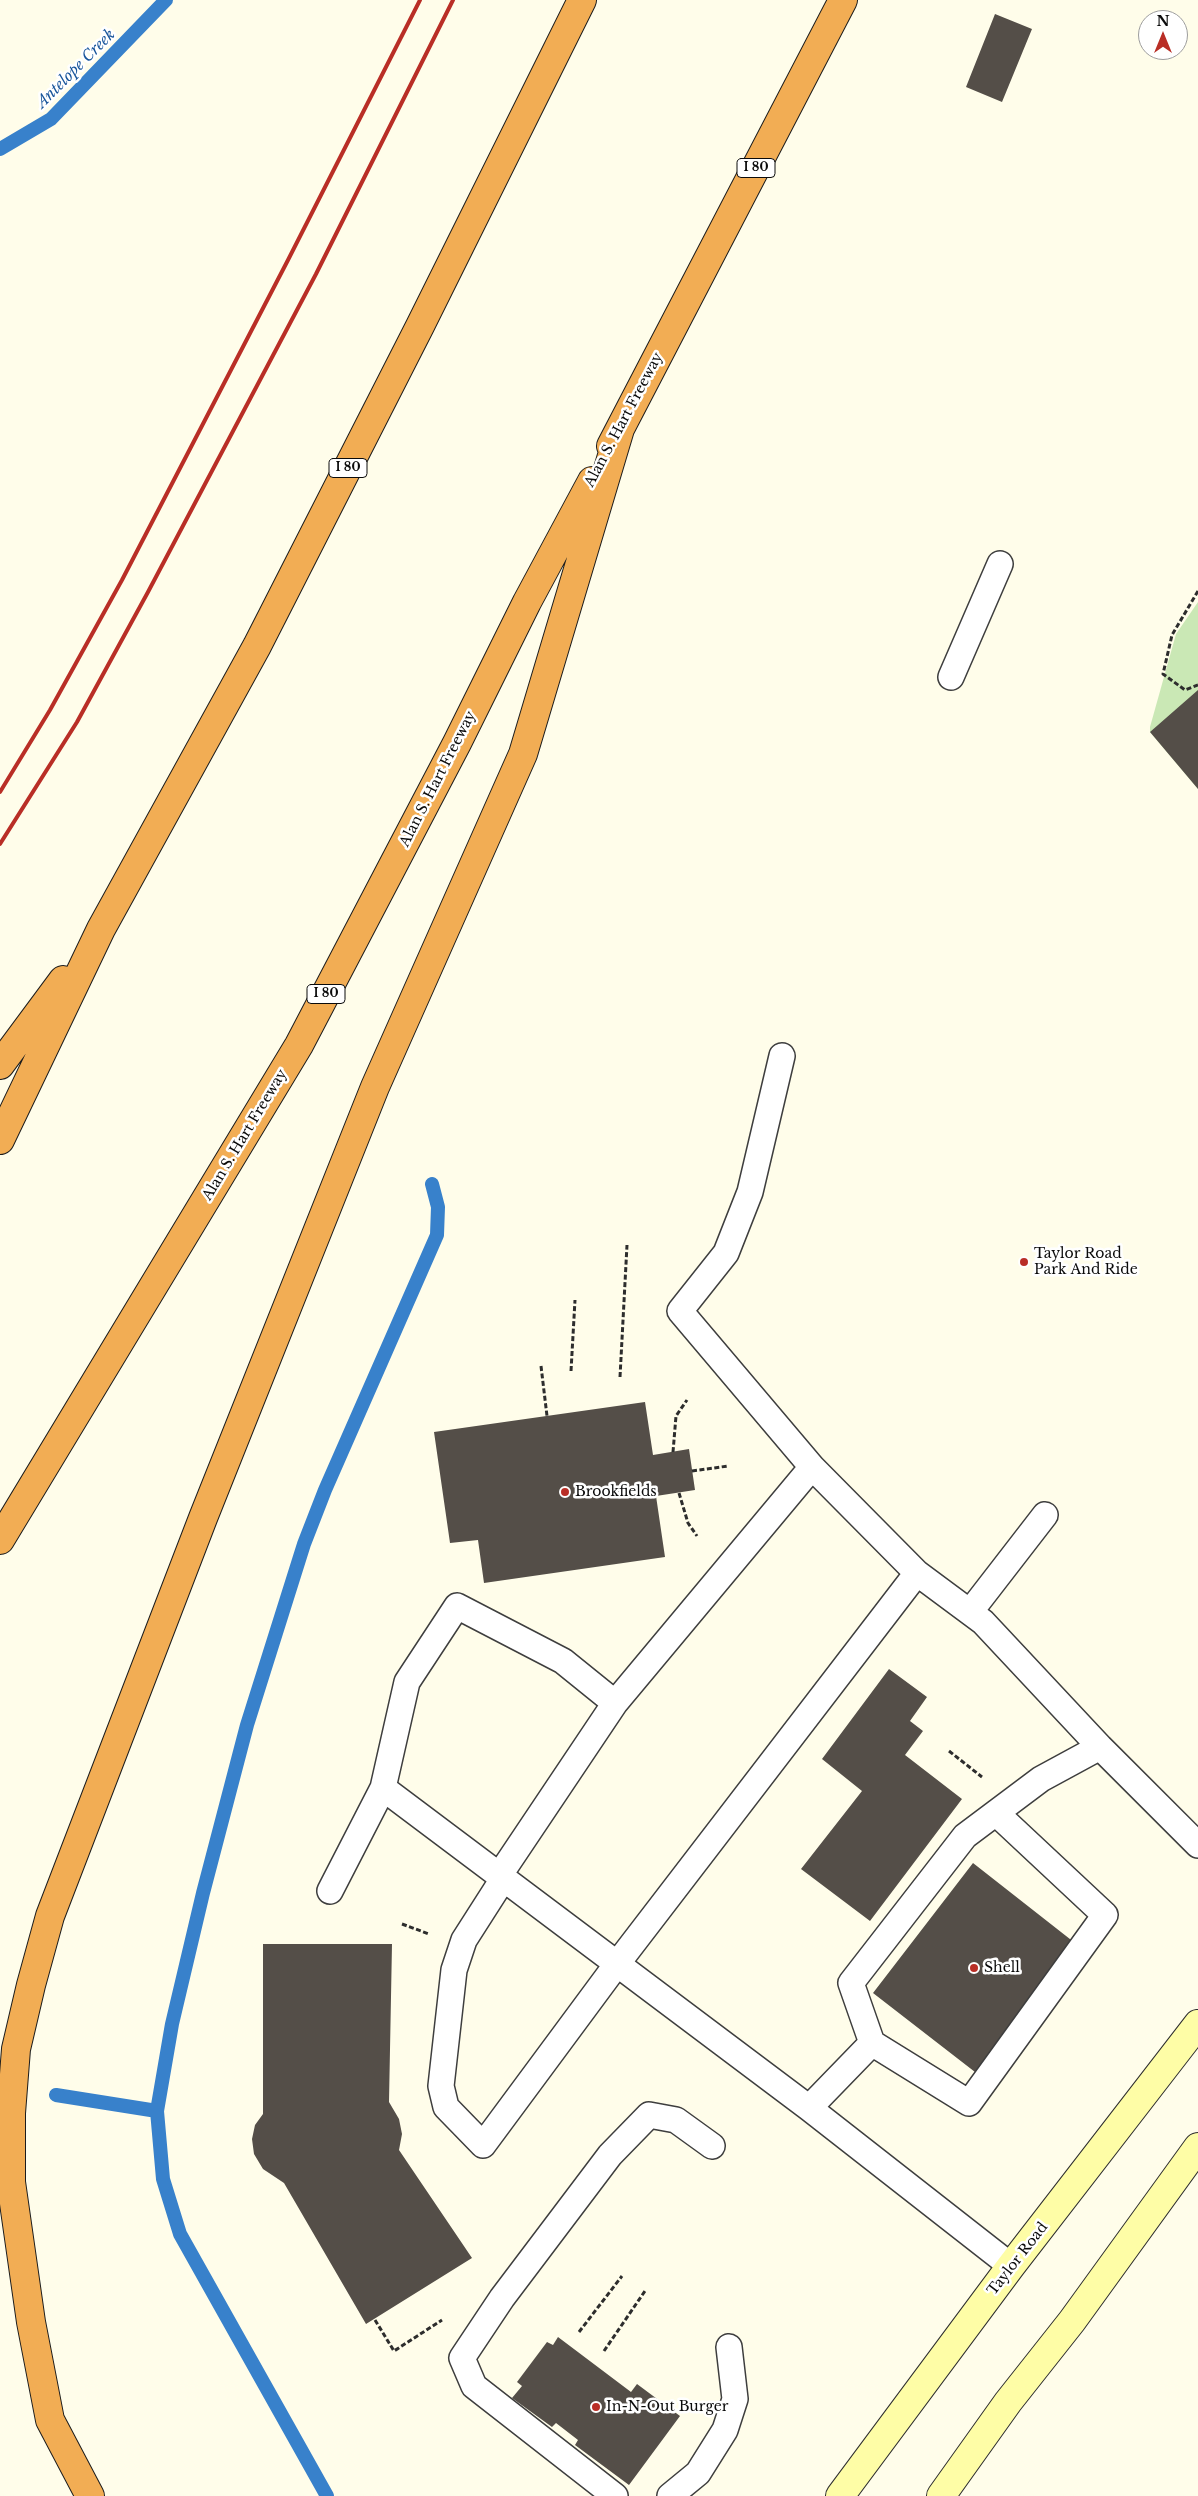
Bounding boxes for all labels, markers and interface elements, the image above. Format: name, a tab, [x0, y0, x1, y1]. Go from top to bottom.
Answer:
north arrow	[1138, 10, 1188, 60]
text: N	[1156, 12, 1170, 30]
water label: Antelope Creek	[33, 26, 119, 112]
road number: I 80	[737, 158, 775, 178]
street label: Alan S. Hart Freeway	[581, 350, 667, 490]
road number: I 80	[329, 458, 367, 478]
street label: Alan S. Hart Freeway	[396, 708, 480, 850]
road number: I 80	[307, 984, 345, 1004]
street label: Alan S. Hart Freeway	[199, 1066, 291, 1204]
place label: Taylor Road Park And Ride	[1034, 1246, 1138, 1278]
marker: Taylor Road Park And Ride	[1018, 1256, 1030, 1268]
place label: Brookfields	[575, 1484, 657, 1500]
marker: Brookfields	[559, 1486, 571, 1498]
place label: Shell	[984, 1960, 1020, 1976]
marker: Shell	[968, 1962, 980, 1974]
street label: Taylor Road	[984, 2219, 1052, 2299]
place label: In-N-Out Burger	[606, 2399, 728, 2415]
marker: In-N-Out Burger	[590, 2401, 602, 2413]

